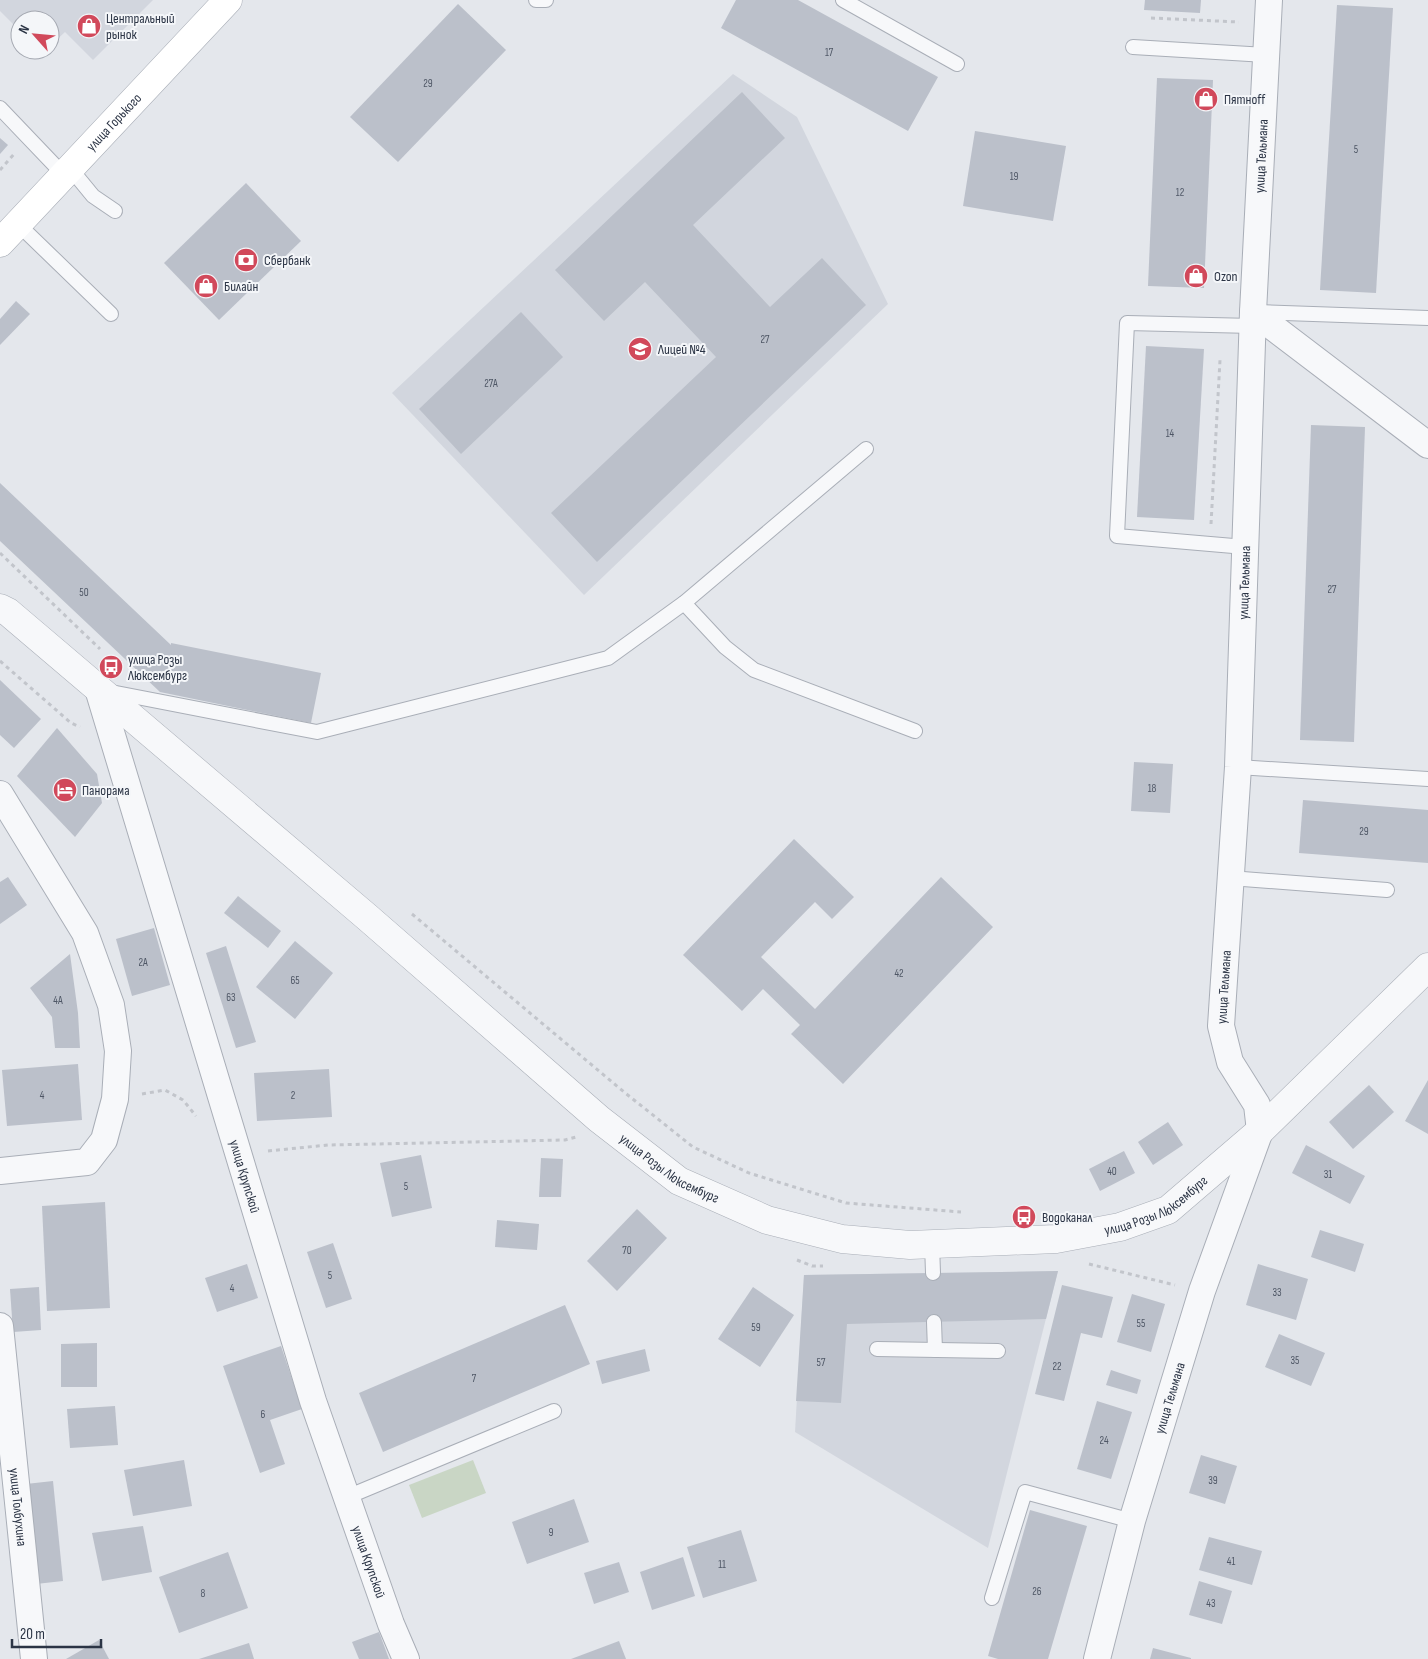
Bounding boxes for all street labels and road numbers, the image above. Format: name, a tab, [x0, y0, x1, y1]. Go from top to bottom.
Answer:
street label: улица Горького	[83, 90, 145, 155]
street label: улица Тельмана	[1251, 119, 1272, 193]
street label: улица Тельмана	[1235, 546, 1254, 620]
street label: улица Тельмана	[1213, 950, 1235, 1025]
street label: улица Розы Люксембург	[616, 1130, 722, 1207]
street label: улица Крупской	[226, 1138, 264, 1215]
street label: улица Розы Люксембург	[1103, 1172, 1211, 1239]
street label: улица Тельмана	[1151, 1360, 1189, 1436]
street label: улица Толбухина	[6, 1467, 30, 1547]
street label: улица Крупской	[348, 1523, 389, 1600]

